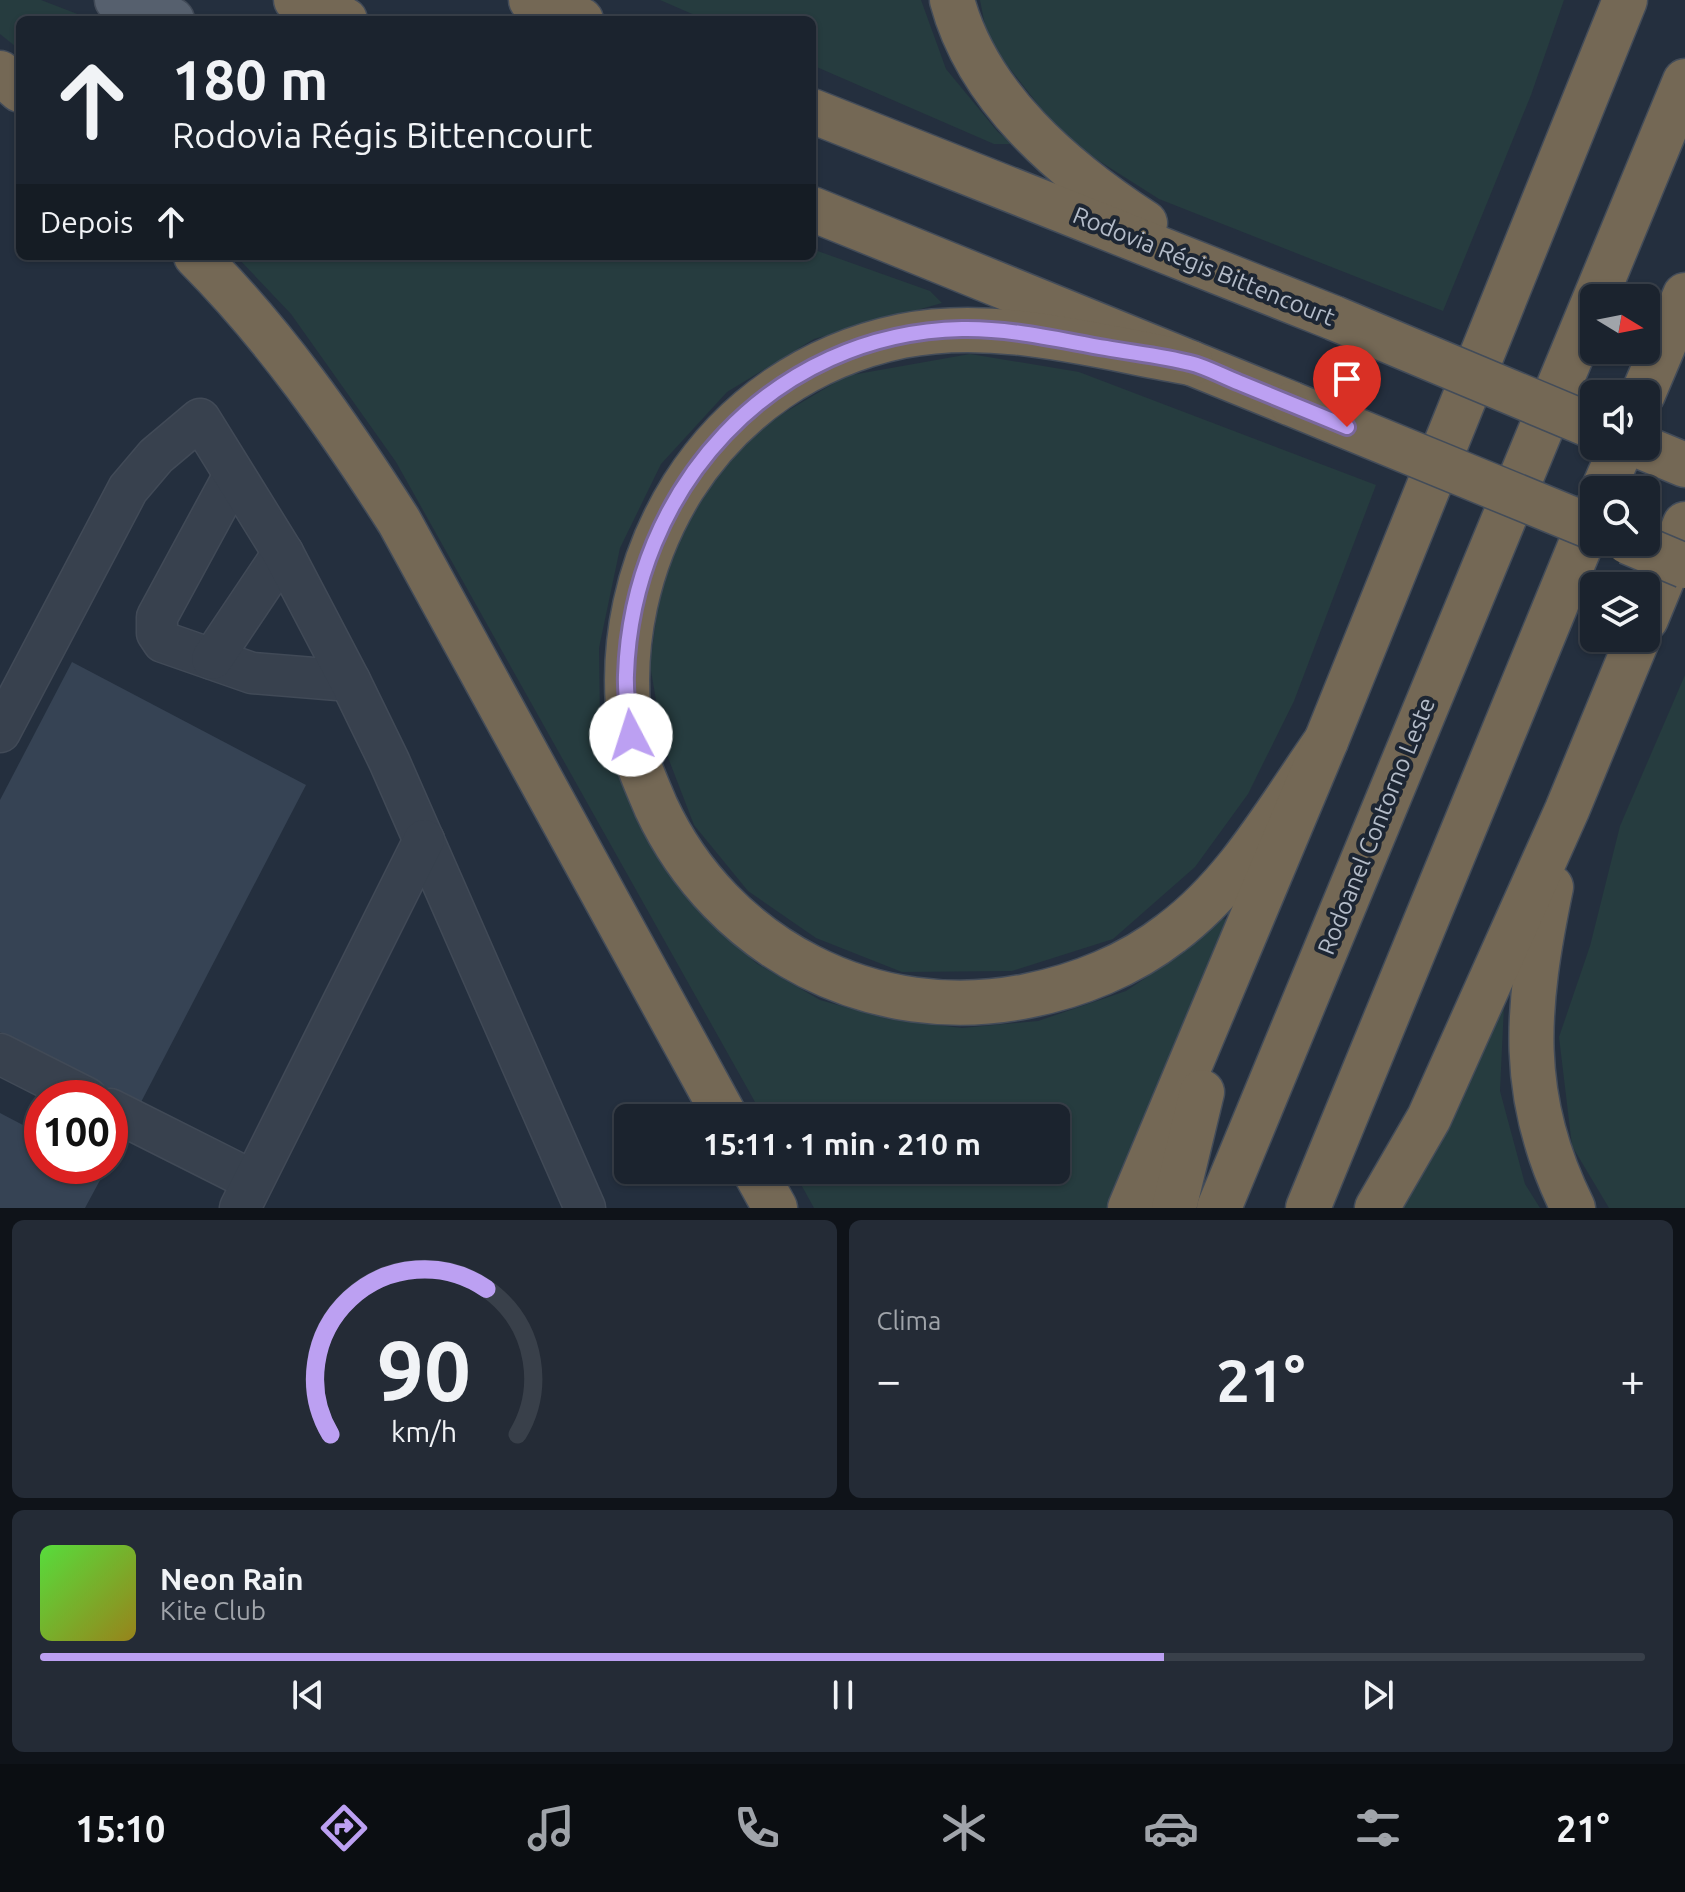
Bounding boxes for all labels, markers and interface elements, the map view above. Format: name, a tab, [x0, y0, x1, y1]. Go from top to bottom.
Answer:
icon: ahead	[40, 48, 144, 152]
text: 180 m	[172, 48, 328, 111]
text: Rodovia Régis Bittencourt	[172, 114, 592, 155]
icon: ahead	[149, 200, 193, 244]
street label: Rodovia Régis Bittencourt	[1069, 201, 1340, 331]
text: Depois	[40, 205, 133, 239]
north arrow	[1580, 284, 1660, 364]
map controls	[1580, 284, 1660, 652]
pin	[1313, 345, 1381, 427]
icon: arrive	[1325, 357, 1369, 401]
button: sound	[1580, 380, 1660, 460]
button: search	[1580, 476, 1660, 556]
button: layers	[1580, 572, 1660, 652]
position arrow	[589, 693, 673, 777]
street label: Rodoanel Contorno Leste	[1312, 694, 1440, 958]
speed limit sign: 100	[24, 1080, 128, 1184]
text: 15:11 · 1 min · 210 m	[703, 1127, 981, 1161]
text: Clima	[877, 1306, 941, 1335]
text: 90	[377, 1323, 471, 1417]
text: 21°	[1216, 1346, 1305, 1413]
text: −	[877, 1355, 901, 1404]
text: +	[1620, 1355, 1645, 1404]
text: km/h	[391, 1415, 457, 1447]
text: Neon Rain	[160, 1562, 304, 1596]
text: Kite Club	[160, 1596, 266, 1625]
icon: previous	[286, 1673, 330, 1717]
icon: pause	[821, 1673, 865, 1717]
icon: next	[1356, 1673, 1400, 1717]
icon: directions	[316, 1800, 372, 1856]
icon: music	[523, 1800, 579, 1856]
icon: phone	[729, 1800, 785, 1856]
icon: climate	[936, 1800, 992, 1856]
icon: car	[1143, 1800, 1199, 1856]
icon: filters	[1350, 1800, 1406, 1856]
text: 15:10	[75, 1808, 165, 1849]
text: 21°	[1556, 1808, 1610, 1849]

